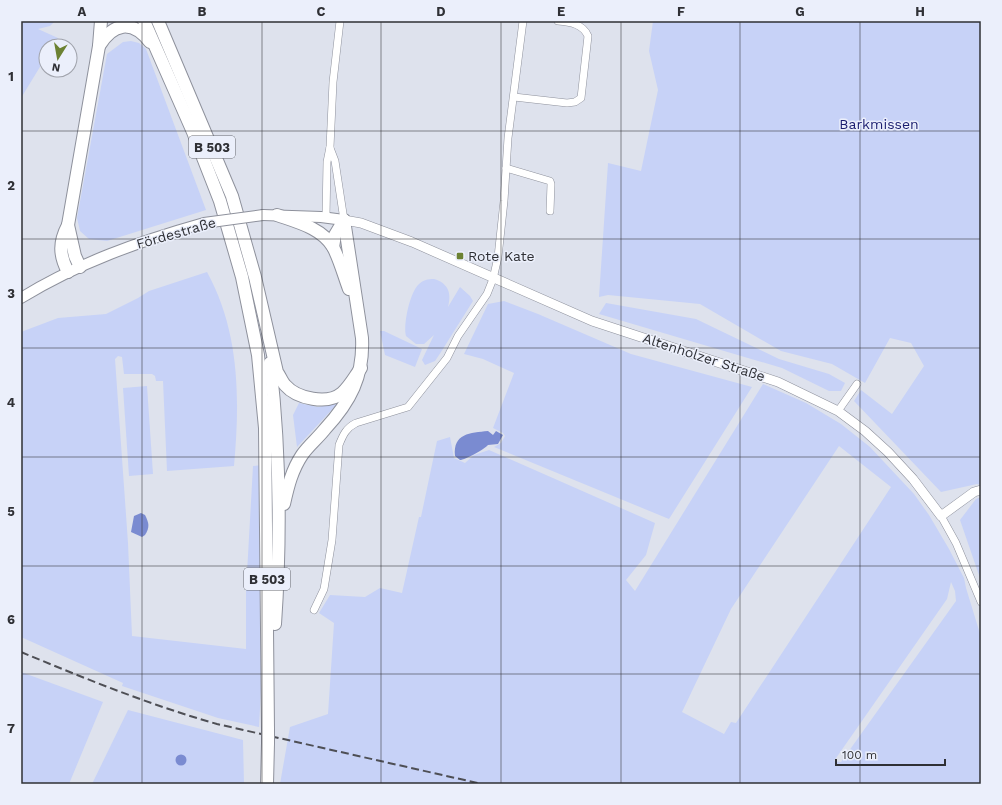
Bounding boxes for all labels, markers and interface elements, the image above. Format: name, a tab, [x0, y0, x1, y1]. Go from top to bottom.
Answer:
text: A	[78, 4, 87, 19]
text: B	[198, 4, 207, 19]
text: C	[317, 4, 326, 19]
text: D	[436, 4, 446, 19]
text: E	[557, 4, 565, 19]
text: F	[677, 4, 685, 19]
text: G	[795, 4, 805, 19]
text: H	[915, 4, 925, 19]
north arrow	[38, 38, 78, 78]
text: N	[51, 60, 61, 74]
text: 1	[8, 69, 14, 84]
park label: Barkmissen	[839, 116, 919, 132]
road number: B 503	[189, 136, 235, 158]
text: 2	[7, 178, 15, 193]
street label: Fördestraße	[134, 214, 218, 252]
place label: Rote Kate	[468, 248, 535, 264]
marker: Rote Kate	[455, 251, 465, 261]
text: 3	[7, 286, 15, 301]
street label: Altenholzer Straße	[641, 330, 767, 384]
text: 4	[7, 395, 16, 410]
text: 5	[7, 504, 15, 519]
road number: B 503	[244, 568, 290, 590]
text: 6	[7, 612, 15, 627]
text: 7	[7, 721, 15, 736]
scale bar	[836, 741, 945, 767]
text: 100 m	[842, 748, 877, 762]

